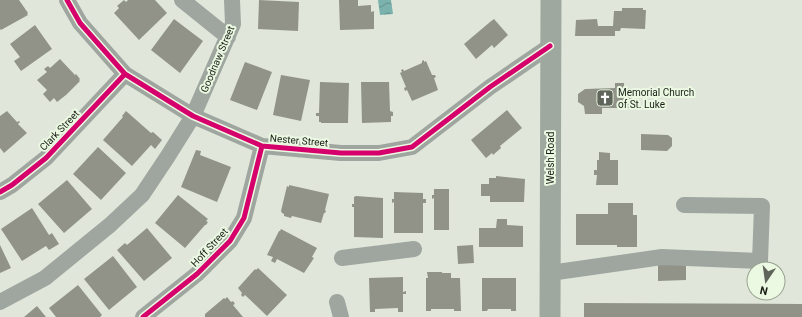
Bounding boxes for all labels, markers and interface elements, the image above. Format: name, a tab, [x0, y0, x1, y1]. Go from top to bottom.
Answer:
street label: Goodnaw Street	[198, 24, 236, 94]
place label: Memorial Church of St. Luke	[618, 87, 694, 110]
church icon: Memorial Church of St. Luke	[595, 88, 615, 108]
street label: Clark Street	[37, 108, 81, 153]
street label: Nester Street	[269, 132, 329, 149]
street label: Welsh Road	[545, 132, 556, 184]
street label: Hoff Street	[189, 226, 230, 269]
north arrow	[746, 261, 786, 301]
text: N	[758, 283, 769, 297]

